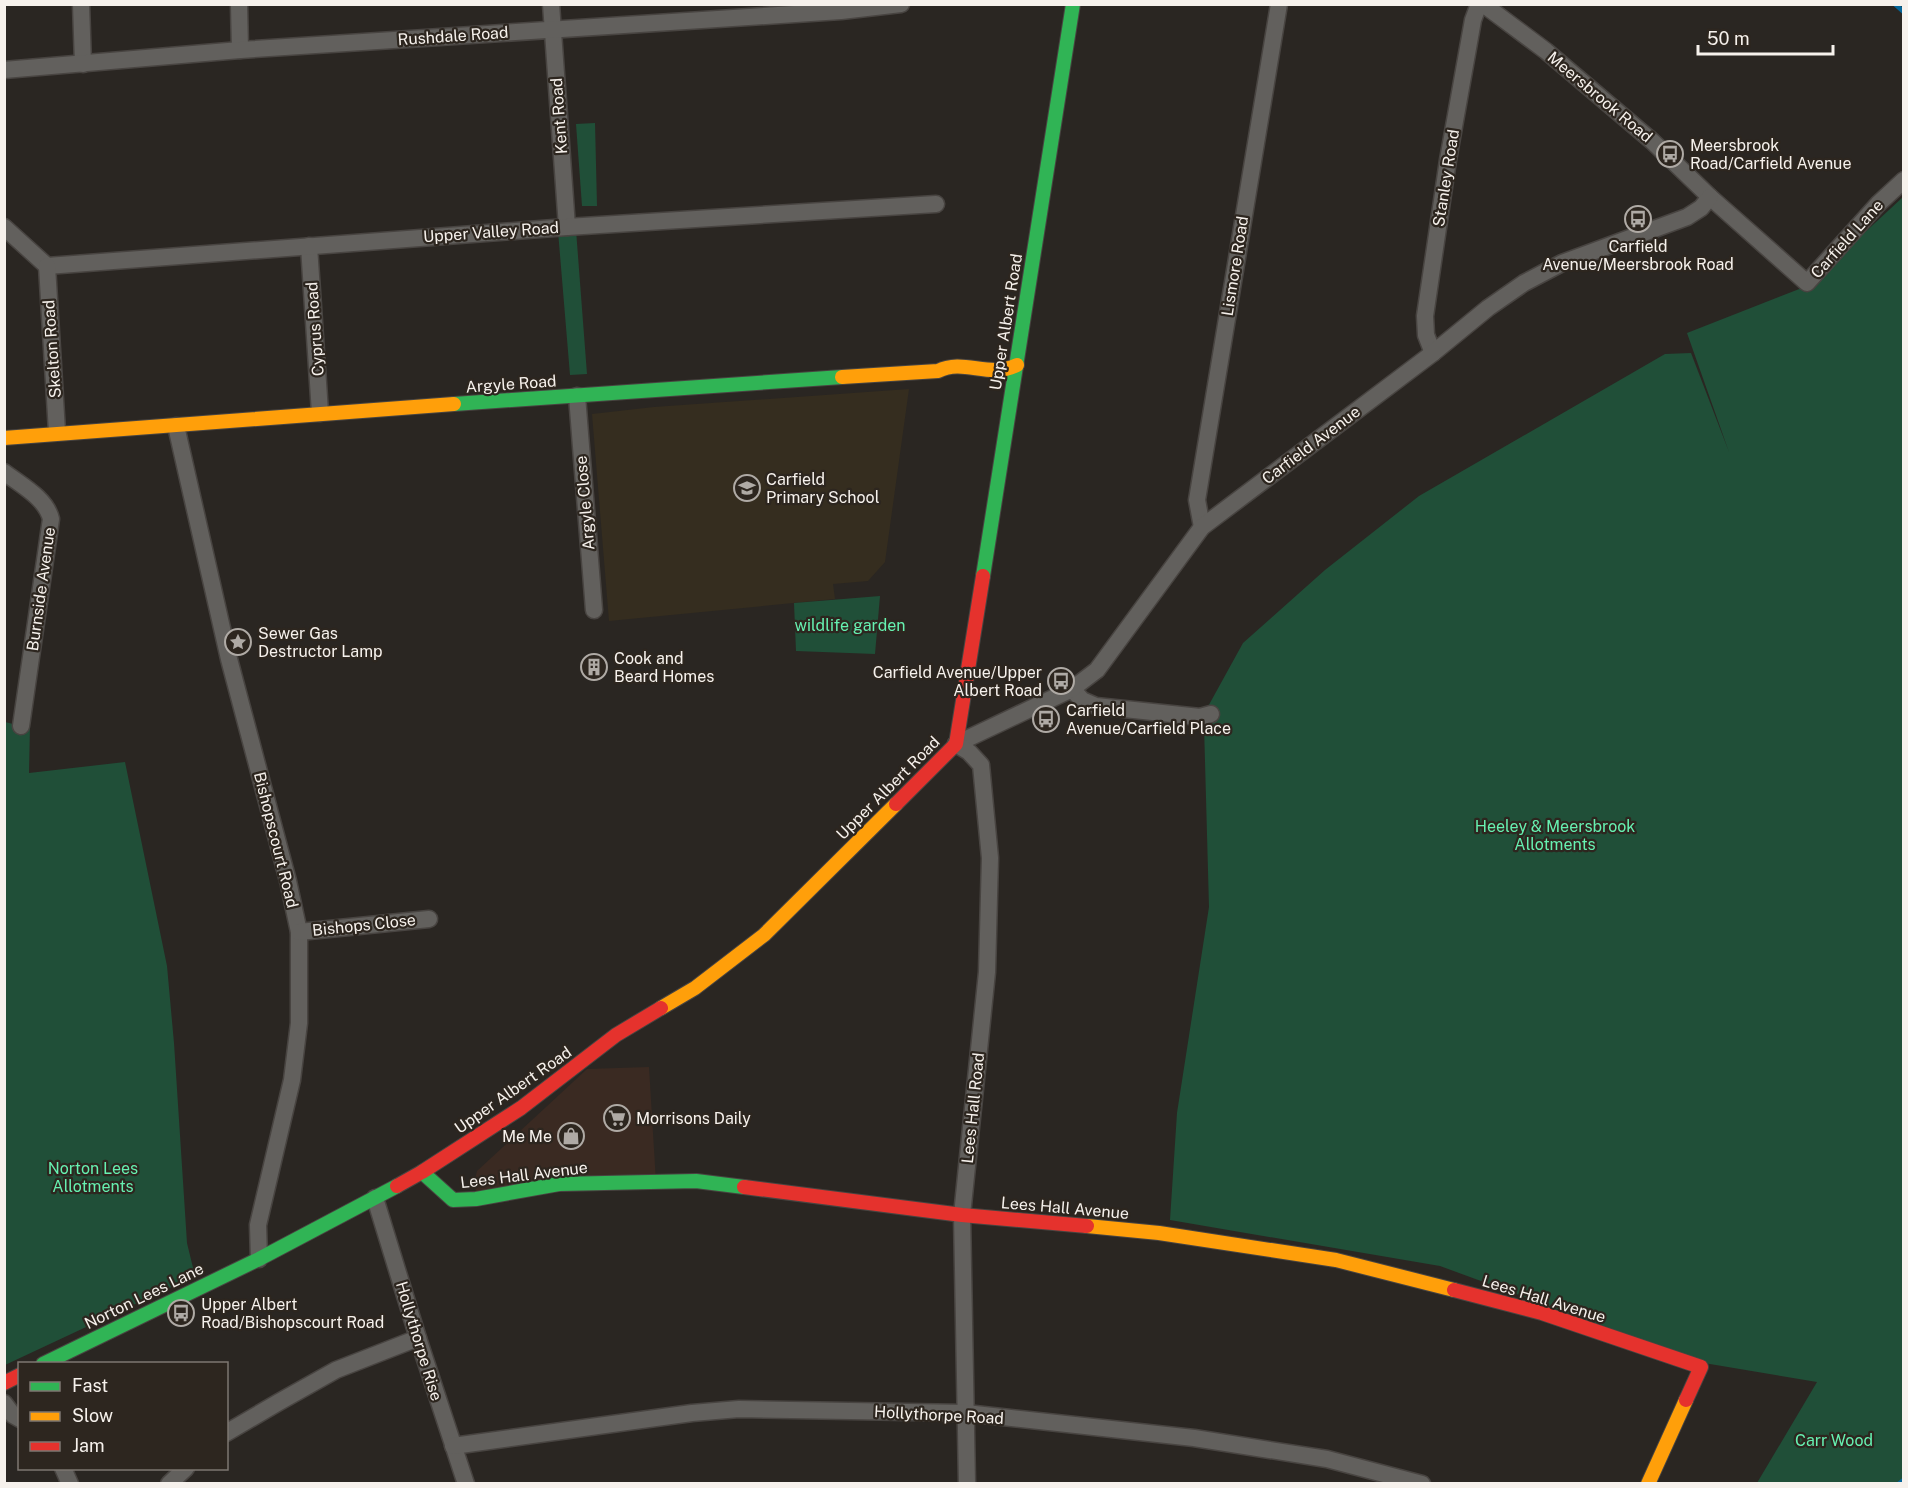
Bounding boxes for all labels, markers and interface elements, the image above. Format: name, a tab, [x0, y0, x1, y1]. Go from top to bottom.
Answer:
scale bar	[1698, 18, 1833, 56]
street label: Rushdale Road	[397, 23, 509, 49]
text: 50 m	[1707, 28, 1750, 49]
street label: Meersbrook Road	[1544, 48, 1656, 146]
street label: Kent Road	[547, 77, 571, 155]
street label: Stanley Road	[1429, 128, 1463, 228]
place label: Meersbrook Road/Carfield Avenue	[1690, 136, 1851, 173]
bus stop icon: Meersbrook Road/Carfield Avenue	[1655, 139, 1685, 169]
street label: Carfield Lane	[1807, 196, 1887, 282]
bus stop icon: Carfield Avenue/Meersbrook Road	[1623, 204, 1653, 234]
street label: Lismore Road	[1218, 215, 1252, 317]
street label: Upper Valley Road	[422, 218, 560, 246]
place label: Carfield Avenue/Meersbrook Road	[1542, 237, 1734, 274]
street label: Upper Albert Road	[986, 252, 1026, 392]
street label: Cyprus Road	[302, 281, 328, 377]
street label: Skelton Road	[39, 299, 65, 399]
street label: Argyle Road	[465, 371, 557, 397]
street label: Carfield Avenue	[1258, 402, 1364, 488]
street label: Argyle Close	[571, 455, 599, 551]
place label: Carfield Primary School	[766, 470, 880, 507]
school or university icon: Carfield Primary School	[732, 473, 762, 503]
street label: Burnside Avenue	[23, 526, 59, 652]
park label: wildlife garden	[795, 616, 905, 635]
place label: Sewer Gas Destructor Lamp	[258, 624, 383, 661]
place icon: Sewer Gas Destructor Lamp	[223, 627, 253, 657]
place label: Cook and Beard Homes	[614, 649, 714, 686]
building icon: Cook and Beard Homes	[579, 652, 609, 682]
place label: Carfield Avenue/Upper Albert Road	[873, 663, 1042, 700]
bus stop icon: Carfield Avenue/Upper Albert Road	[1046, 666, 1076, 696]
place label: Carfield Avenue/Carfield Place	[1066, 701, 1231, 738]
bus stop icon: Carfield Avenue/Carfield Place	[1031, 704, 1061, 734]
street label: Upper Albert Road	[832, 732, 944, 844]
street label: Bishopscourt Road	[250, 770, 302, 910]
park label: Heeley & Meersbrook Allotments	[1475, 817, 1635, 854]
street label: Bishops Close	[311, 910, 417, 940]
street label: Upper Albert Road	[451, 1043, 575, 1137]
street label: Lees Hall Road	[958, 1052, 988, 1164]
supermarket icon: Morrisons Daily	[602, 1103, 632, 1133]
place label: Morrisons Daily	[636, 1109, 751, 1128]
shop icon: Me Me	[556, 1121, 586, 1151]
place label: Me Me	[502, 1127, 552, 1146]
street label: Lees Hall Avenue	[459, 1158, 589, 1192]
park label: Norton Lees Allotments	[48, 1159, 138, 1196]
street label: Lees Hall Avenue	[1000, 1193, 1130, 1223]
street label: Norton Lees Lane	[81, 1259, 207, 1333]
street label: Lees Hall Avenue	[1480, 1271, 1608, 1327]
street label: Hollythorpe Rise	[392, 1279, 446, 1403]
place label: Upper Albert Road/Bishopscourt Road	[201, 1295, 384, 1332]
bus stop icon: Upper Albert Road/Bishopscourt Road	[166, 1298, 196, 1328]
legend	[18, 1362, 228, 1470]
text: Fast	[72, 1375, 108, 1396]
street label: Hollythorpe Road	[874, 1402, 1004, 1428]
text: Slow	[72, 1405, 113, 1426]
park label: Carr Wood	[1795, 1431, 1873, 1450]
text: Jam	[72, 1435, 105, 1456]

